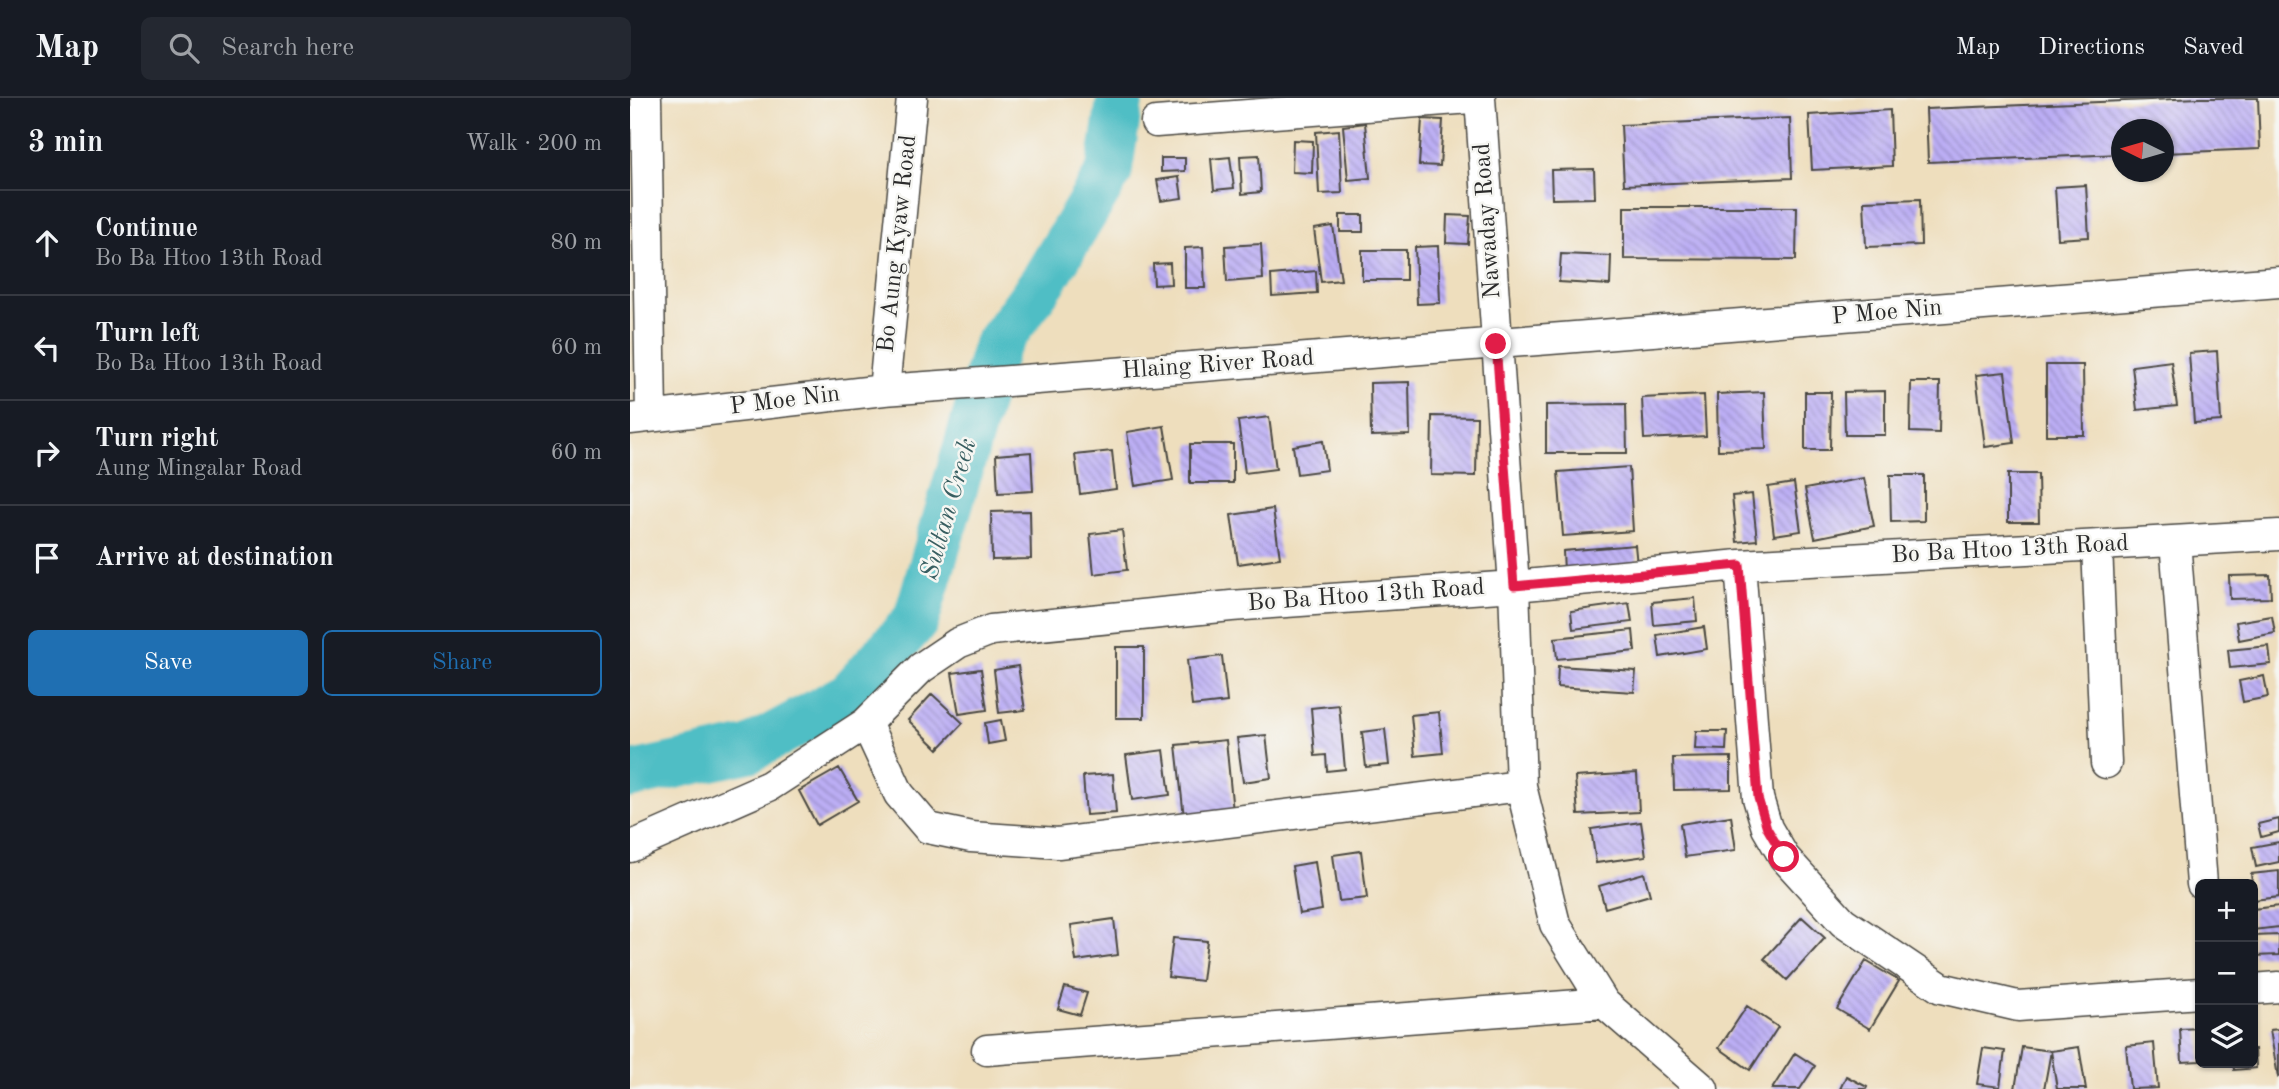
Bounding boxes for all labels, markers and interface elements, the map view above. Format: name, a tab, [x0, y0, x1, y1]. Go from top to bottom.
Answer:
search box	[141, 17, 631, 80]
icon: search	[165, 29, 203, 67]
text: Map	[35, 32, 99, 65]
text: Search here	[221, 35, 354, 61]
text: Map	[1956, 36, 2000, 60]
text: Directions	[2038, 36, 2145, 60]
text: Saved	[2183, 36, 2244, 60]
north arrow	[2111, 119, 2174, 182]
text: 3 min	[28, 128, 103, 158]
text: Walk · 200 m	[466, 132, 602, 155]
street label: Bo Aung Kyaw Road	[875, 134, 921, 354]
street label: Nawaday Road	[1471, 142, 1505, 300]
text: Continue	[95, 216, 198, 242]
icon: ahead	[28, 224, 66, 262]
text: 80 m	[551, 231, 602, 254]
text: Bo Ba Htoo 13th Road	[95, 247, 323, 270]
street label: P Moe Nin	[1831, 296, 1943, 330]
text: Turn left	[95, 321, 200, 347]
route end	[1480, 328, 1511, 359]
icon: left	[28, 329, 66, 367]
text: 60 m	[551, 336, 602, 359]
street label: Hlaing River Road	[1121, 346, 1315, 384]
text: Bo Ba Htoo 13th Road	[95, 352, 323, 375]
street label: P Moe Nin	[729, 382, 841, 420]
text: Turn right	[95, 426, 218, 452]
icon: right	[28, 434, 66, 472]
water label: Sultan Creek	[916, 435, 982, 583]
text: 60 m	[551, 441, 602, 464]
text: Aung Mingalar Road	[95, 457, 303, 480]
street label: Bo Ba Htoo 13th Road	[1891, 532, 2129, 568]
icon: arrive	[28, 539, 66, 577]
text: Arrive at destination	[95, 545, 334, 571]
street label: Bo Ba Htoo 13th Road	[1247, 576, 1485, 616]
button: Save	[28, 630, 308, 696]
button: Share	[322, 630, 602, 696]
route start	[1768, 841, 1799, 872]
map controls	[2195, 879, 2258, 1068]
button: +	[2195, 879, 2258, 942]
button: −	[2195, 942, 2258, 1005]
button: layers	[2195, 1005, 2258, 1068]

